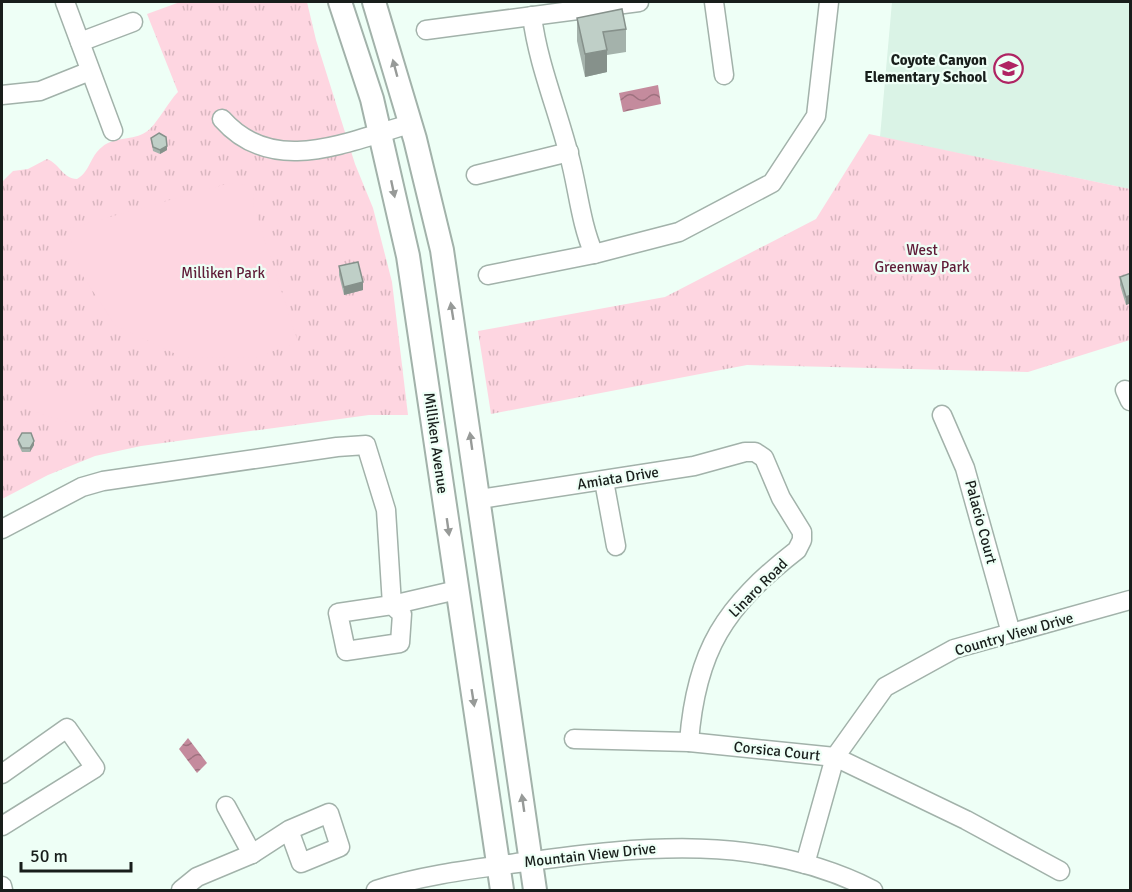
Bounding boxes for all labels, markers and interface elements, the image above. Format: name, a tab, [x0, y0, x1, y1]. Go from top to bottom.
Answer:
place label: Coyote Canyon Elementary School	[864, 51, 987, 86]
school or university icon: Coyote Canyon Elementary School	[992, 53, 1024, 85]
one-way arrow	[389, 59, 399, 77]
one-way arrow	[389, 180, 399, 199]
park label: West Greenway Park	[874, 241, 970, 276]
park label: Milliken Park	[181, 264, 265, 282]
one-way arrow	[447, 301, 456, 320]
street label: Milliken Avenue	[420, 391, 452, 495]
one-way arrow	[467, 431, 476, 450]
street label: Amiata Drive	[576, 463, 660, 493]
street label: Palacio Court	[961, 478, 1001, 566]
one-way arrow	[444, 517, 453, 536]
street label: Linaro Road	[725, 555, 791, 621]
street label: Country View Drive	[953, 608, 1075, 660]
one-way arrow	[468, 688, 477, 707]
street label: Corsica Court	[733, 738, 821, 764]
one-way arrow	[518, 794, 527, 813]
scale bar	[21, 835, 130, 873]
street label: Mountain View Drive	[523, 839, 657, 871]
text: 50 m	[30, 845, 68, 867]

